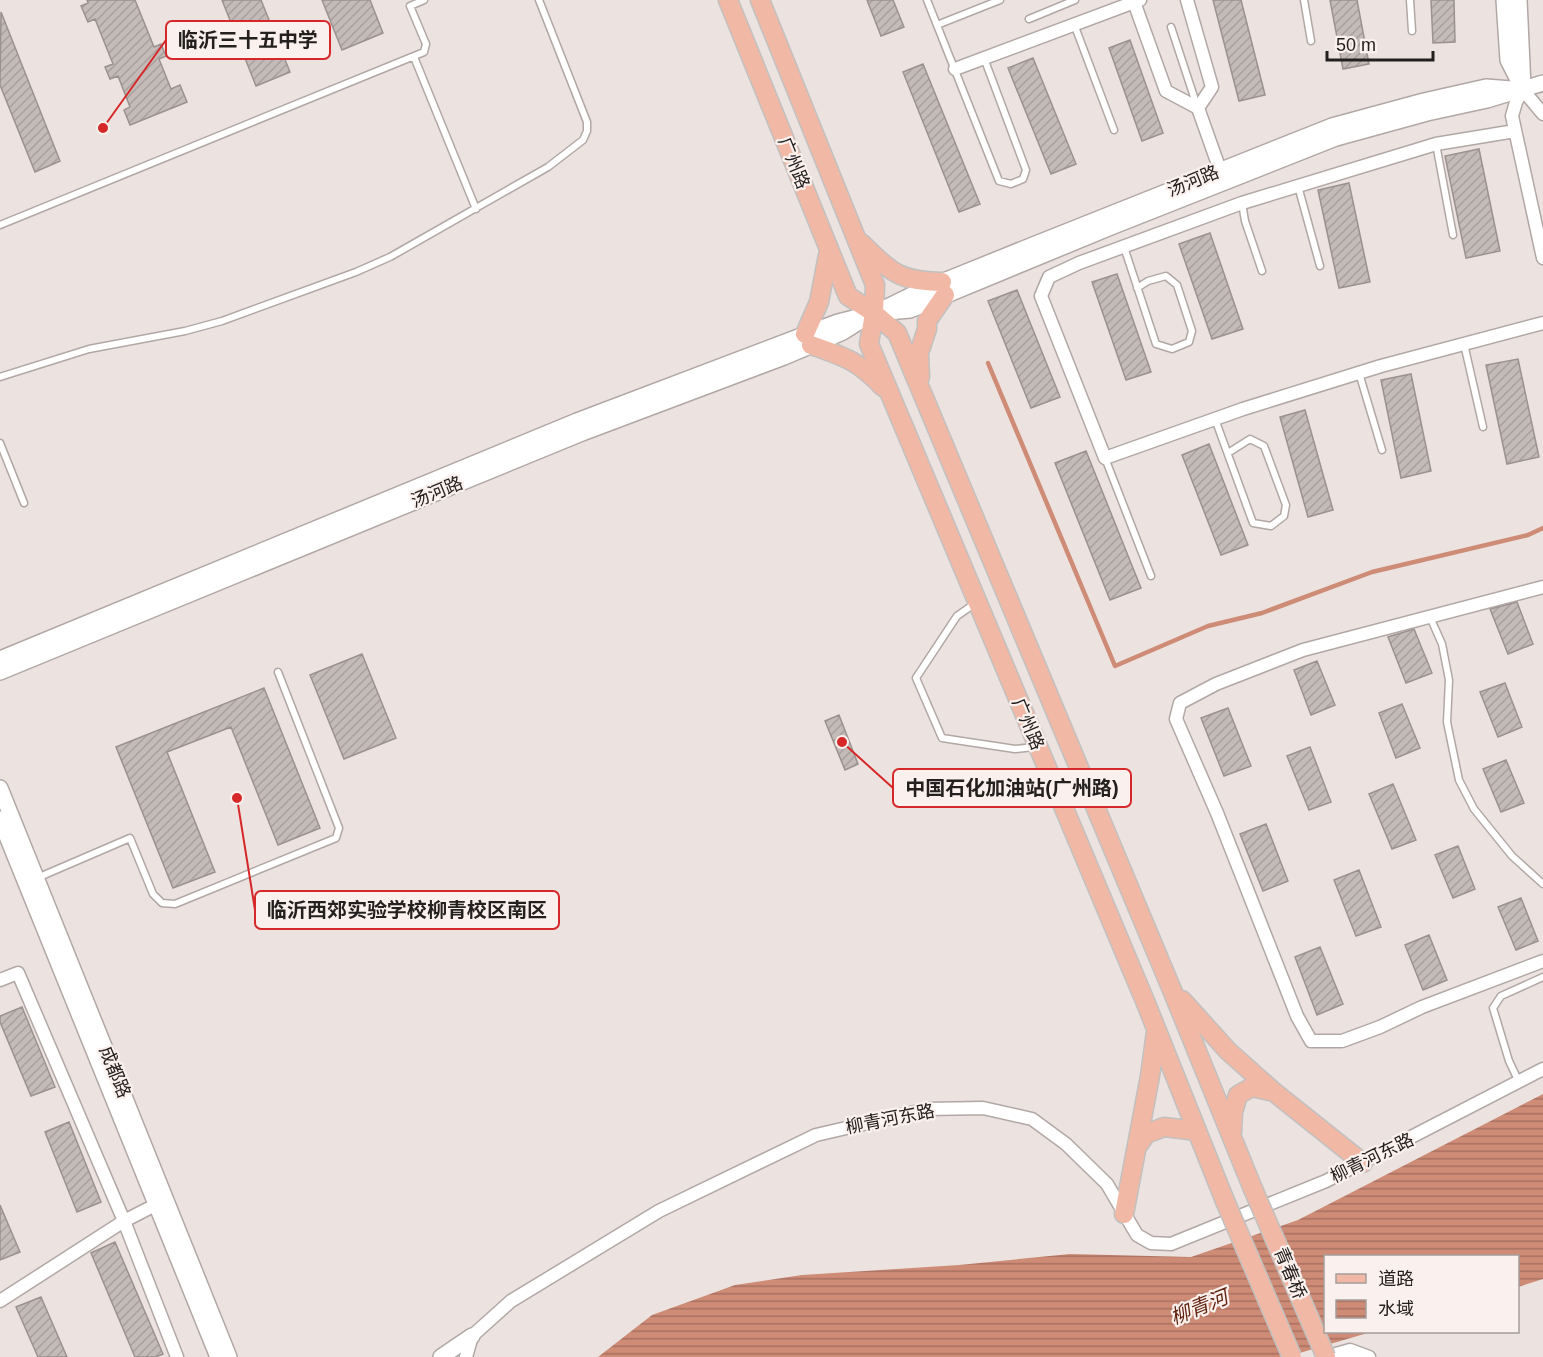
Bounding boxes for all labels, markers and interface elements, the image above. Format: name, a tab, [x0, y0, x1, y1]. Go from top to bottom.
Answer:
callout: 临沂三十五中学	[166, 21, 330, 59]
scale bar	[1327, 24, 1434, 62]
text: 临沂三十五中学	[178, 29, 318, 51]
text: 50 m	[1336, 35, 1376, 55]
street label: 广州路	[775, 134, 813, 192]
street label: 汤河路	[1164, 162, 1222, 200]
street label: 汤河路	[408, 473, 466, 511]
street label: 广州路	[1008, 695, 1048, 753]
callout: 中国石化加油站(广州路)	[893, 769, 1131, 807]
text: 中国石化加油站(广州路)	[905, 777, 1119, 799]
callout: 临沂西郊实验学校柳青校区南区	[255, 891, 559, 929]
text: 临沂西郊实验学校柳青校区南区	[267, 899, 547, 921]
street label: 成都路	[96, 1043, 134, 1101]
street label: 柳青河东路	[844, 1101, 936, 1137]
street label: 柳青河东路	[1327, 1129, 1417, 1187]
street label: 青春桥	[1270, 1244, 1310, 1302]
legend	[1324, 1255, 1519, 1333]
text: 道路	[1378, 1269, 1414, 1289]
water label: 柳青河	[1167, 1284, 1235, 1328]
text: 水域	[1378, 1299, 1414, 1319]

